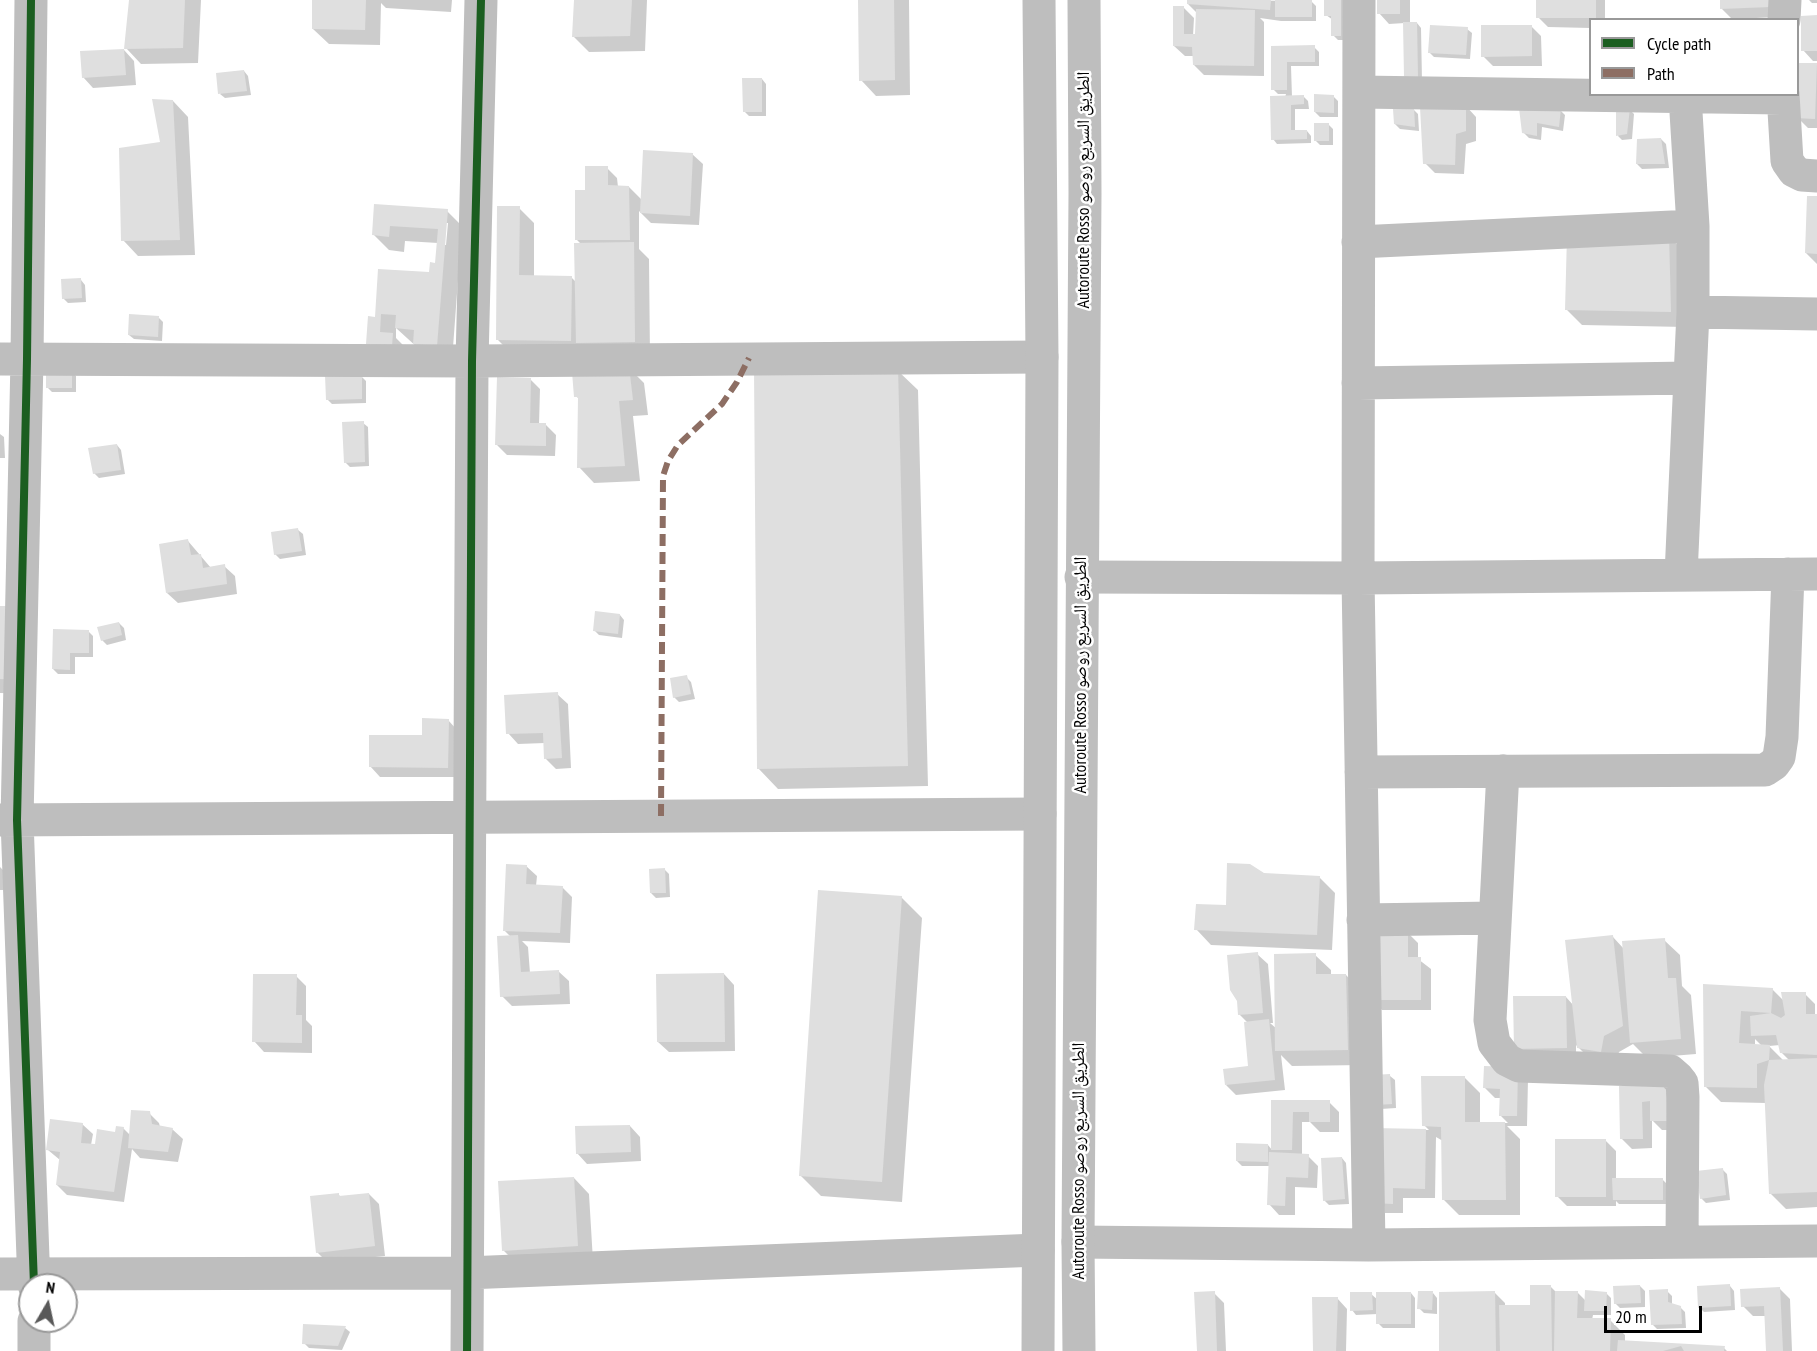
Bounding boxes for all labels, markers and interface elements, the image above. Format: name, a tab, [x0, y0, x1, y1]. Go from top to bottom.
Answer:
legend	[1589, 18, 1799, 96]
text: Cycle path	[1647, 32, 1711, 55]
text: Path	[1647, 62, 1675, 85]
street label: Autoroute Rosso الطريق السريع روصو	[1073, 71, 1095, 309]
street label: Autoroute Rosso الطريق السريع روصو	[1070, 556, 1092, 794]
street label: Autoroute Rosso الطريق السريع روصو	[1068, 1042, 1090, 1280]
north arrow	[18, 1273, 78, 1333]
text: N	[45, 1277, 56, 1298]
scale bar	[1607, 1294, 1704, 1332]
text: 20 m	[1615, 1305, 1647, 1328]

